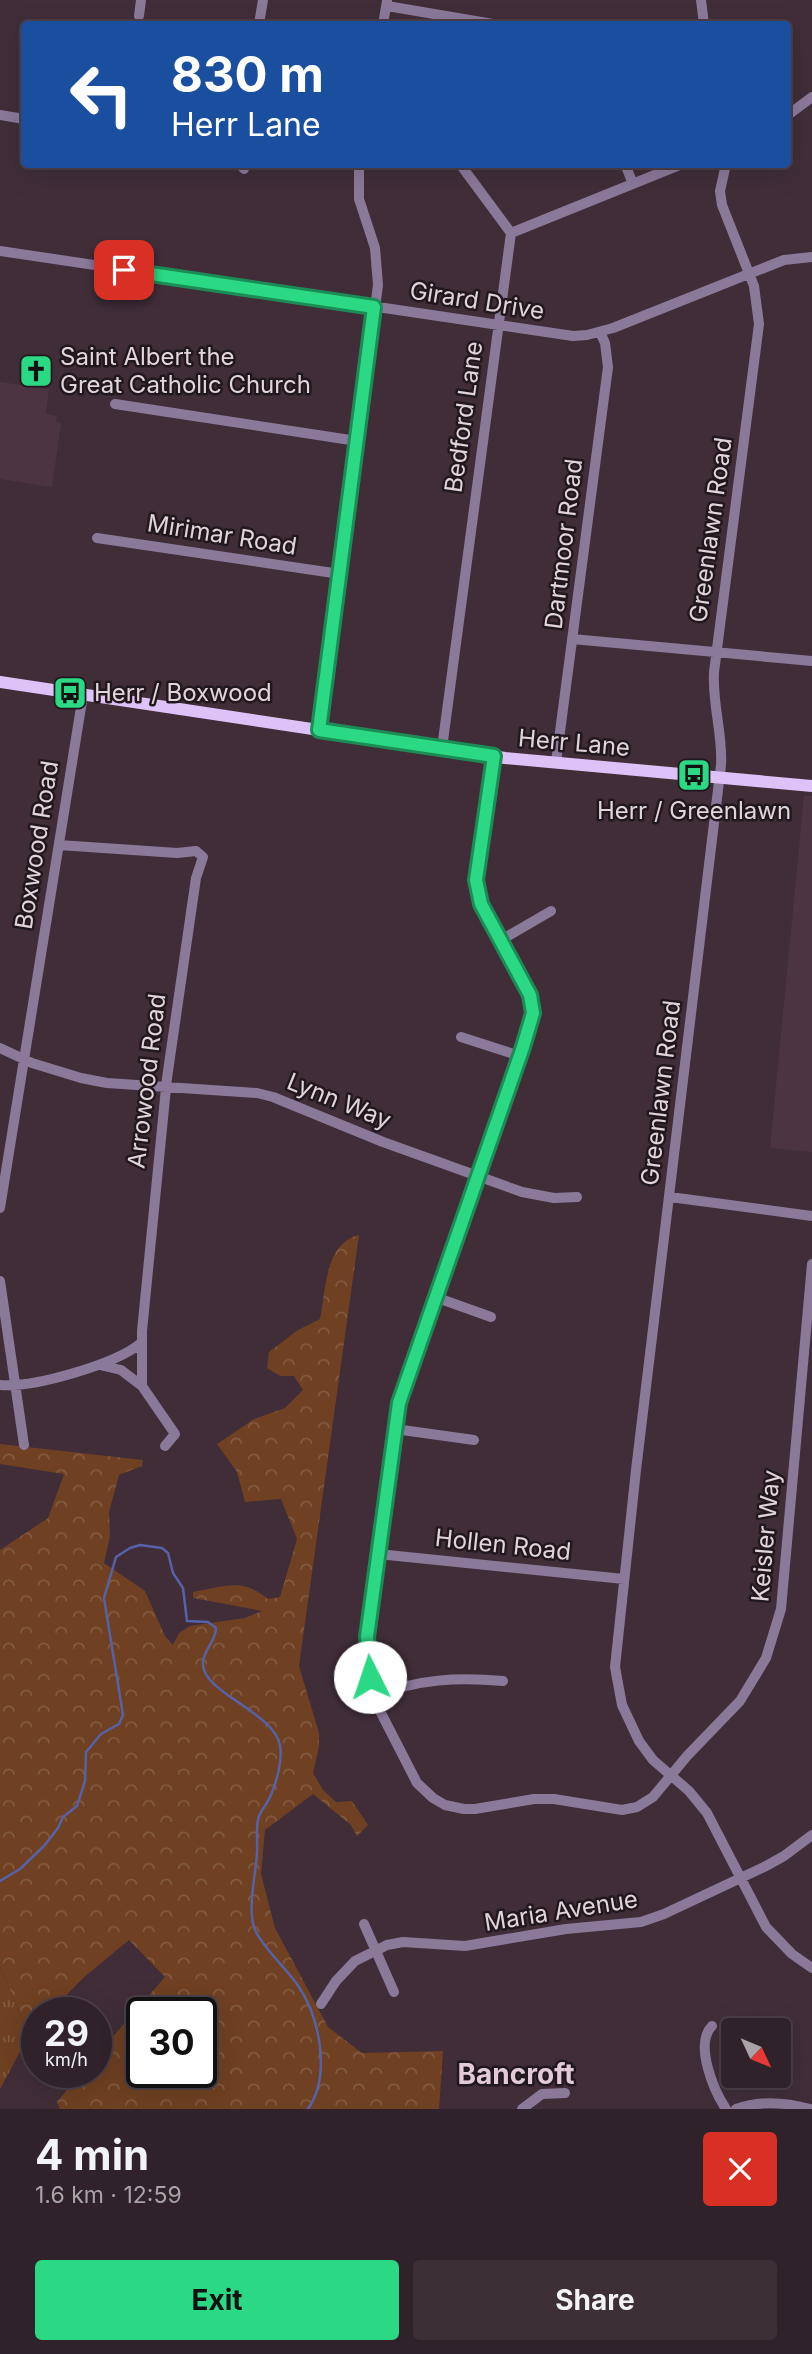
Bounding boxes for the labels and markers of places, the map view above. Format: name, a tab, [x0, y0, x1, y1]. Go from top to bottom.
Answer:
pin	[94, 240, 154, 300]
place label: Saint Albert the Great Catholic Church	[60, 342, 311, 399]
church icon: Saint Albert the Great Catholic Church	[17, 352, 55, 390]
bus stop icon: Herr / Boxwood	[51, 674, 89, 712]
place label: Herr / Boxwood	[94, 678, 272, 707]
bus stop icon: Herr / Greenlawn	[675, 756, 713, 794]
place label: Herr / Greenlawn	[597, 796, 791, 825]

